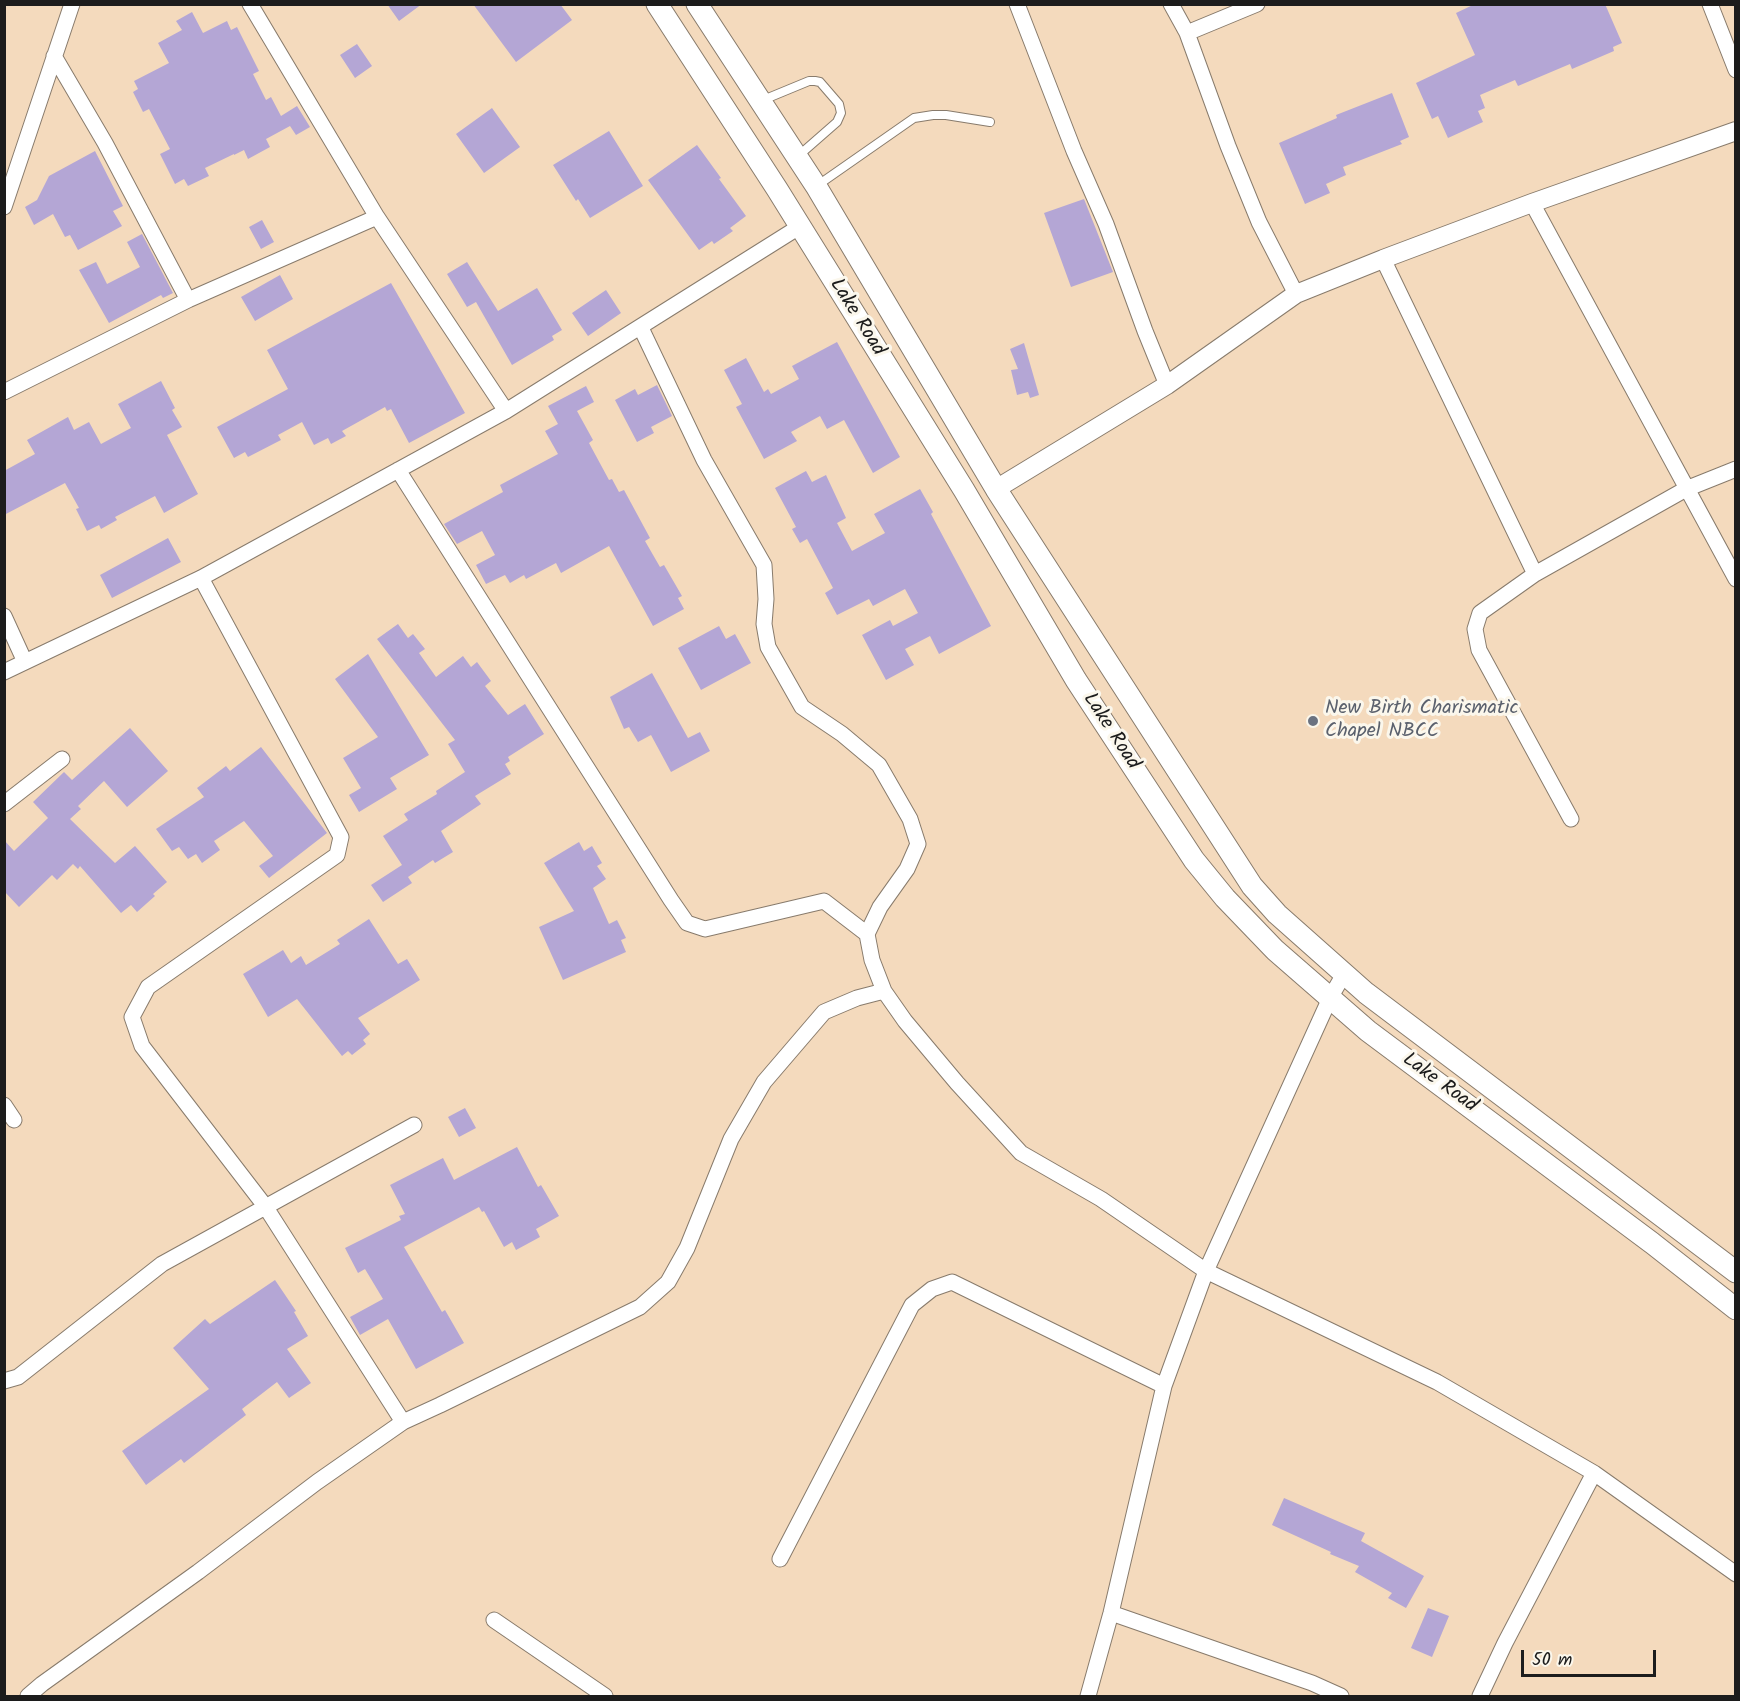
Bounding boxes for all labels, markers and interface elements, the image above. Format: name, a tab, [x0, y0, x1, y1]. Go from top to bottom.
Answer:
street label: Lake Road	[823, 275, 889, 361]
street label: Lake Road	[1076, 689, 1144, 775]
place label: New Birth Charismatic Chapel NBCC	[1325, 698, 1518, 745]
marker: New Birth Charismatic Chapel NBCC	[1306, 714, 1320, 728]
street label: Lake Road	[1397, 1049, 1481, 1119]
scale bar	[1524, 1638, 1659, 1676]
text: 50 m	[1532, 1646, 1572, 1675]

